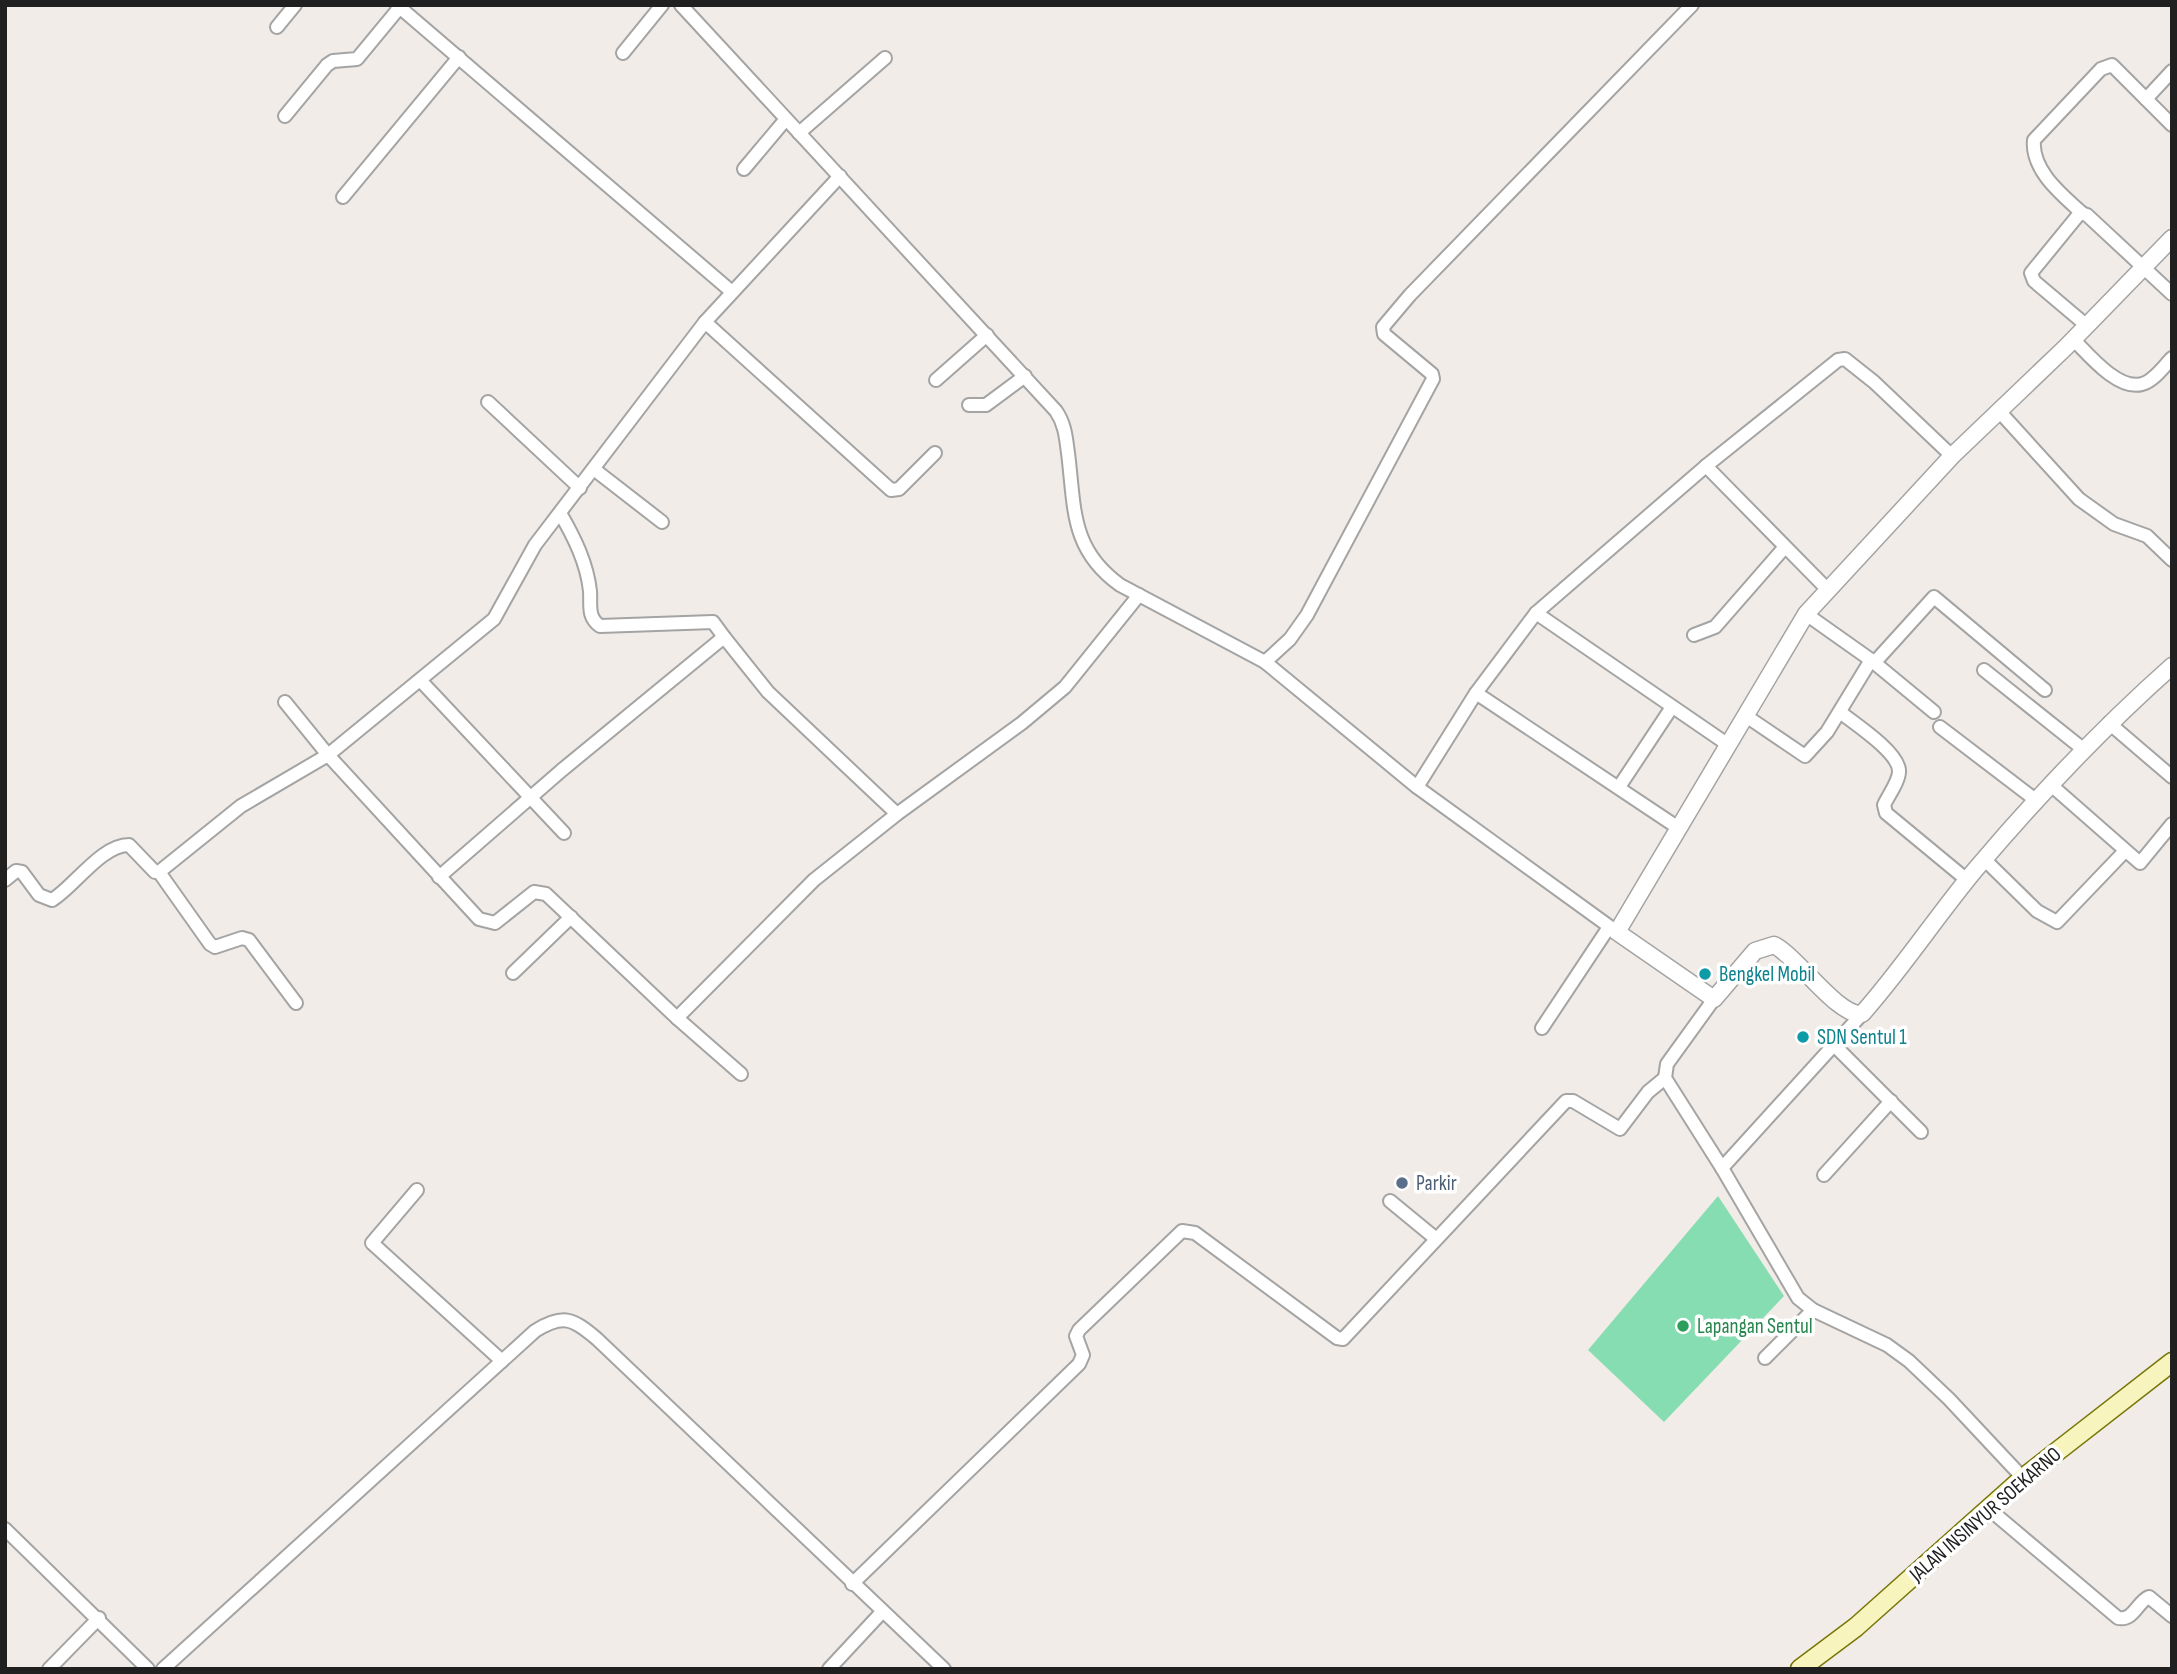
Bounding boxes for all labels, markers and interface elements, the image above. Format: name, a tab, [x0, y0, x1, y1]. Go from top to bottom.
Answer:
place label: Bengkel Mobil	[1719, 962, 1815, 987]
marker: Bengkel Mobil	[1697, 966, 1713, 982]
place label: SDN Sentul 1	[1817, 1025, 1907, 1050]
marker: SDN Sentul 1	[1795, 1029, 1811, 1045]
place label: Parkir	[1416, 1171, 1457, 1196]
marker: Parkir	[1394, 1175, 1410, 1191]
place label: Lapangan Sentul	[1697, 1314, 1813, 1339]
marker: Lapangan Sentul	[1675, 1318, 1691, 1334]
street label: JALAN INSINYUR SOEKARNO	[1904, 1442, 2066, 1588]

